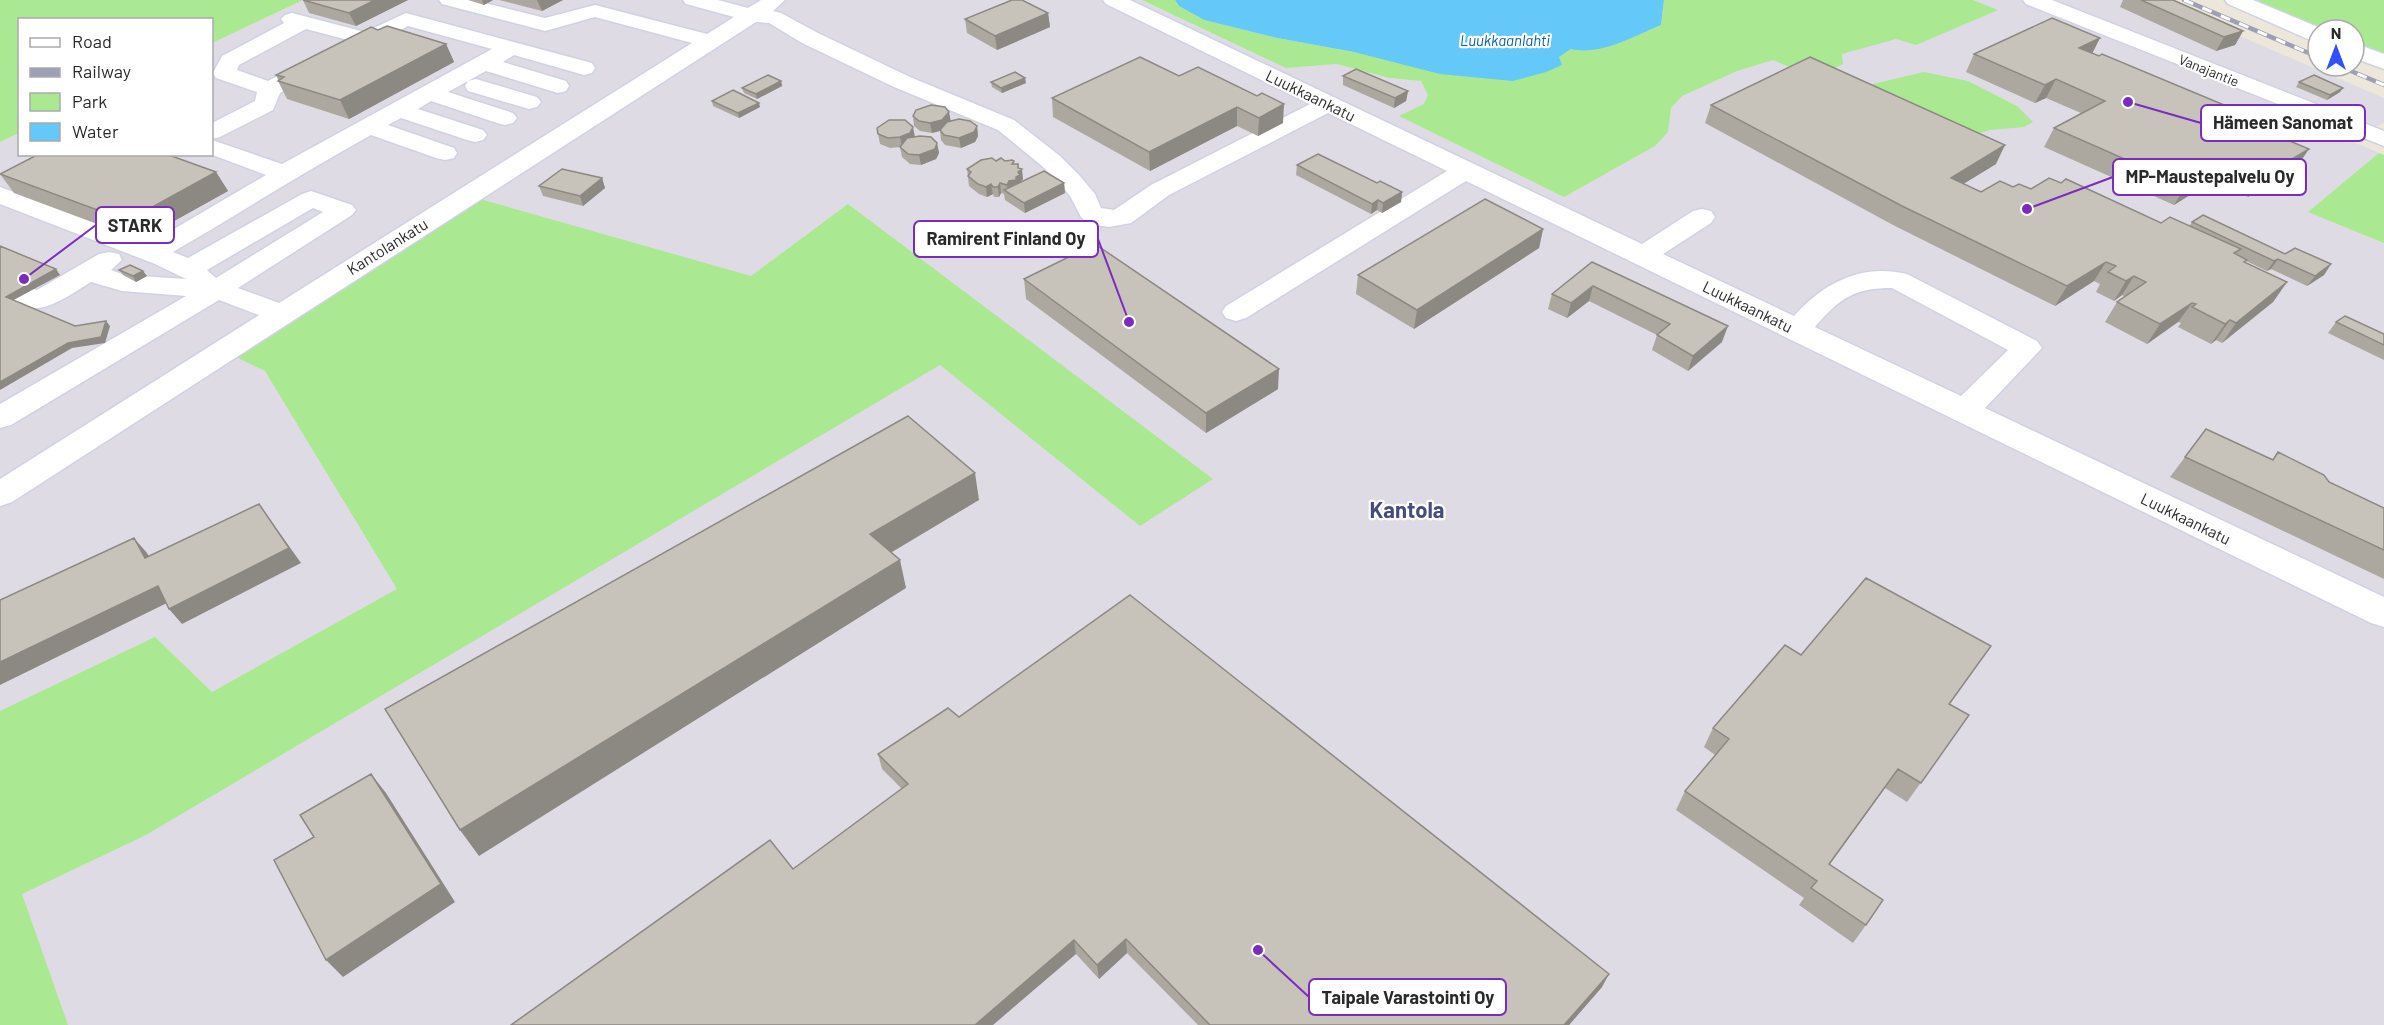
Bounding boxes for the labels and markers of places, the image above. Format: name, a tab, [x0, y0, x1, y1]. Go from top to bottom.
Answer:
callout: Hämeen Sanomat	[2201, 105, 2365, 141]
callout: MP-Maustepalvelu Oy	[2113, 159, 2306, 195]
callout: STARK	[96, 207, 174, 243]
callout: Ramirent Finland Oy	[914, 221, 1098, 257]
callout: Taipale Varastointi Oy	[1309, 979, 1506, 1015]

